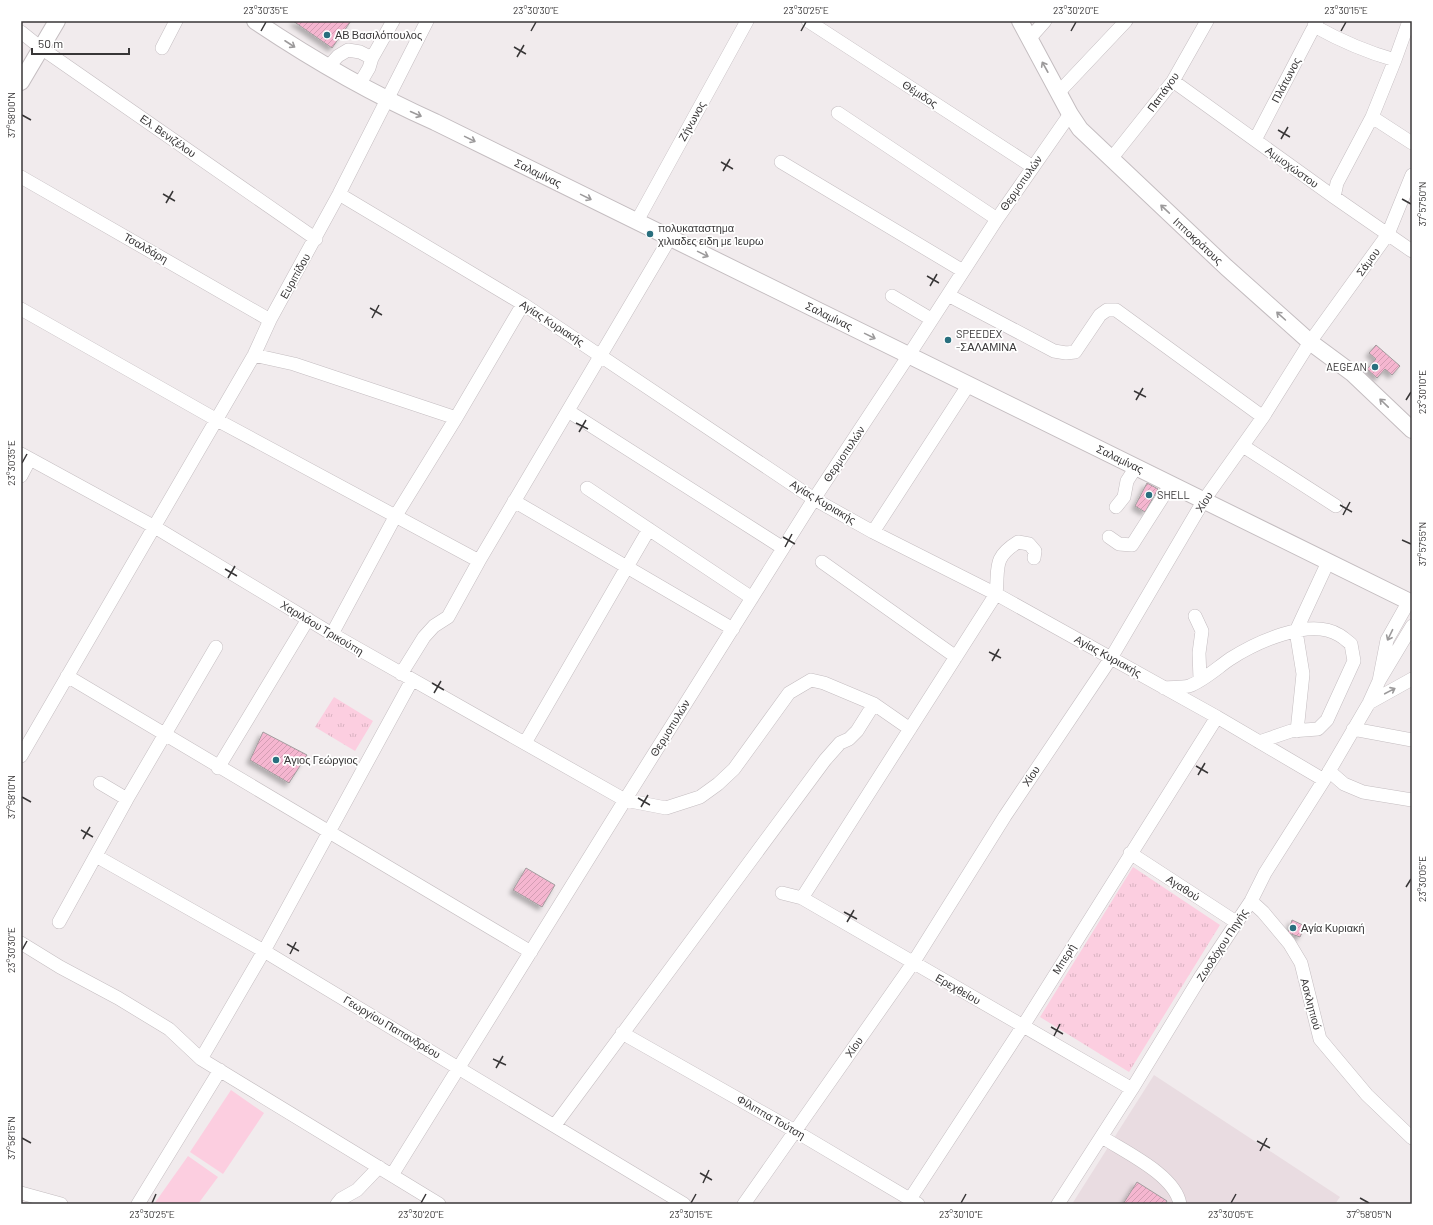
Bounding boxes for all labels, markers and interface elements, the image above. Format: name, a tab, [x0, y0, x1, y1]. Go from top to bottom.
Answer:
text: 23°30'35"E	[243, 4, 289, 16]
text: 23°30'30"E	[513, 4, 559, 16]
text: 23°30'25"E	[783, 4, 829, 16]
text: 23°30'20"E	[1053, 4, 1099, 16]
text: 23°30'15"E	[1324, 4, 1368, 16]
place label: ΑΒ Βασιλόπουλος	[335, 28, 422, 41]
scale bar	[32, 30, 129, 56]
marker: ΑΒ Βασιλόπουλος	[322, 30, 332, 40]
text: 50 m	[38, 36, 63, 50]
one-way arrow	[285, 40, 296, 48]
street label: Πλάτωνος	[1268, 55, 1303, 105]
one-way arrow	[1040, 61, 1048, 73]
street label: Παπάγου	[1144, 70, 1181, 114]
street label: Θέμιδος	[900, 77, 940, 110]
text: 37°58'00"N	[5, 92, 17, 138]
street label: Ζήνωνος	[675, 98, 708, 143]
street label: Ελ. Βενιζέλου	[138, 111, 199, 160]
one-way arrow	[410, 111, 422, 118]
one-way arrow	[464, 136, 476, 143]
street label: Αμμοχώστου	[1263, 143, 1321, 190]
street label: Θερμοπυλών	[997, 152, 1045, 213]
street label: Σαλαμίνας	[513, 156, 564, 189]
text: 37°57'50"N	[1416, 181, 1428, 227]
one-way arrow	[580, 194, 592, 201]
one-way arrow	[1160, 205, 1170, 214]
street label: Ιπποκράτους	[1171, 214, 1226, 267]
place label: πολυκαταστημα χιλιαδες ειδη με 1ευρω	[658, 221, 764, 247]
marker: πολυκαταστημα χιλιαδες ειδη με 1ευρω	[645, 229, 655, 239]
street label: Τσαλδάρη	[122, 230, 171, 265]
street label: Σάμου	[1353, 245, 1382, 278]
street label: Ευριπίδου	[277, 251, 312, 301]
one-way arrow	[697, 251, 709, 258]
street label: Αγίας Κυριακής	[518, 297, 587, 348]
street label: Σαλαμίνας	[804, 299, 855, 332]
one-way arrow	[1276, 312, 1286, 321]
place label: SPEEDEX -ΣΑΛΑΜΙΝΑ	[956, 327, 1017, 353]
one-way arrow	[864, 333, 876, 340]
marker: SPEEDEX -ΣΑΛΑΜΙΝΑ	[943, 335, 953, 345]
place label: AEGEAN	[1326, 360, 1367, 373]
marker: AEGEAN	[1370, 362, 1380, 372]
text: 23°30'10"E	[1416, 370, 1428, 414]
one-way arrow	[1379, 398, 1389, 408]
street label: Θερμοπυλών	[820, 423, 867, 484]
text: 23°30'35"E	[5, 440, 17, 486]
street label: Σαλαμίνας	[1095, 442, 1146, 475]
street label: Αγίας Κυριακής	[788, 477, 858, 526]
place label: SHELL	[1157, 488, 1190, 501]
street label: Χίου	[1192, 489, 1215, 514]
marker: SHELL	[1144, 490, 1154, 500]
text: 37°57'55"N	[1416, 522, 1428, 566]
street label: Χαριλάου Τρικούπη	[278, 598, 366, 657]
one-way arrow	[1386, 629, 1393, 641]
street label: Αγίας Κυριακής	[1073, 632, 1144, 679]
one-way arrow	[1384, 687, 1396, 694]
street label: Θερμοπυλών	[647, 697, 692, 758]
place label: Άγιος Γεώργιος	[284, 753, 358, 766]
marker: Άγιος Γεώργιος	[271, 755, 281, 765]
street label: Χίου	[1019, 763, 1042, 788]
text: 37°58'10"N	[5, 775, 17, 819]
text: 23°30'05"E	[1416, 856, 1428, 902]
street label: Αγαθού	[1164, 872, 1202, 903]
street label: Ζωοδόχου Πηγής	[1193, 906, 1250, 984]
place label: Αγία Κυριακή	[1301, 921, 1365, 934]
marker: Αγία Κυριακή	[1288, 923, 1298, 933]
text: 23°30'30"E	[5, 927, 17, 973]
street label: Μπερή	[1049, 941, 1078, 976]
street label: Ερεχθείου	[933, 970, 983, 1007]
street label: Ασκληπιού	[1298, 977, 1325, 1031]
street label: Γεωργίου Παπανδρέου	[341, 992, 443, 1061]
street label: Χίου	[842, 1034, 865, 1059]
street label: Φίλιππα Τούτση	[735, 1092, 808, 1141]
text: 37°58'15"N	[5, 1116, 17, 1160]
text: 23°30'25"E	[129, 1208, 175, 1220]
text: 23°30'20"E	[398, 1208, 444, 1220]
text: 23°30'15"E	[669, 1208, 713, 1220]
text: 23°30'10"E	[939, 1208, 983, 1220]
text: 23°30'05"E	[1208, 1208, 1254, 1220]
text: 37°58'05"N	[1346, 1208, 1392, 1220]

